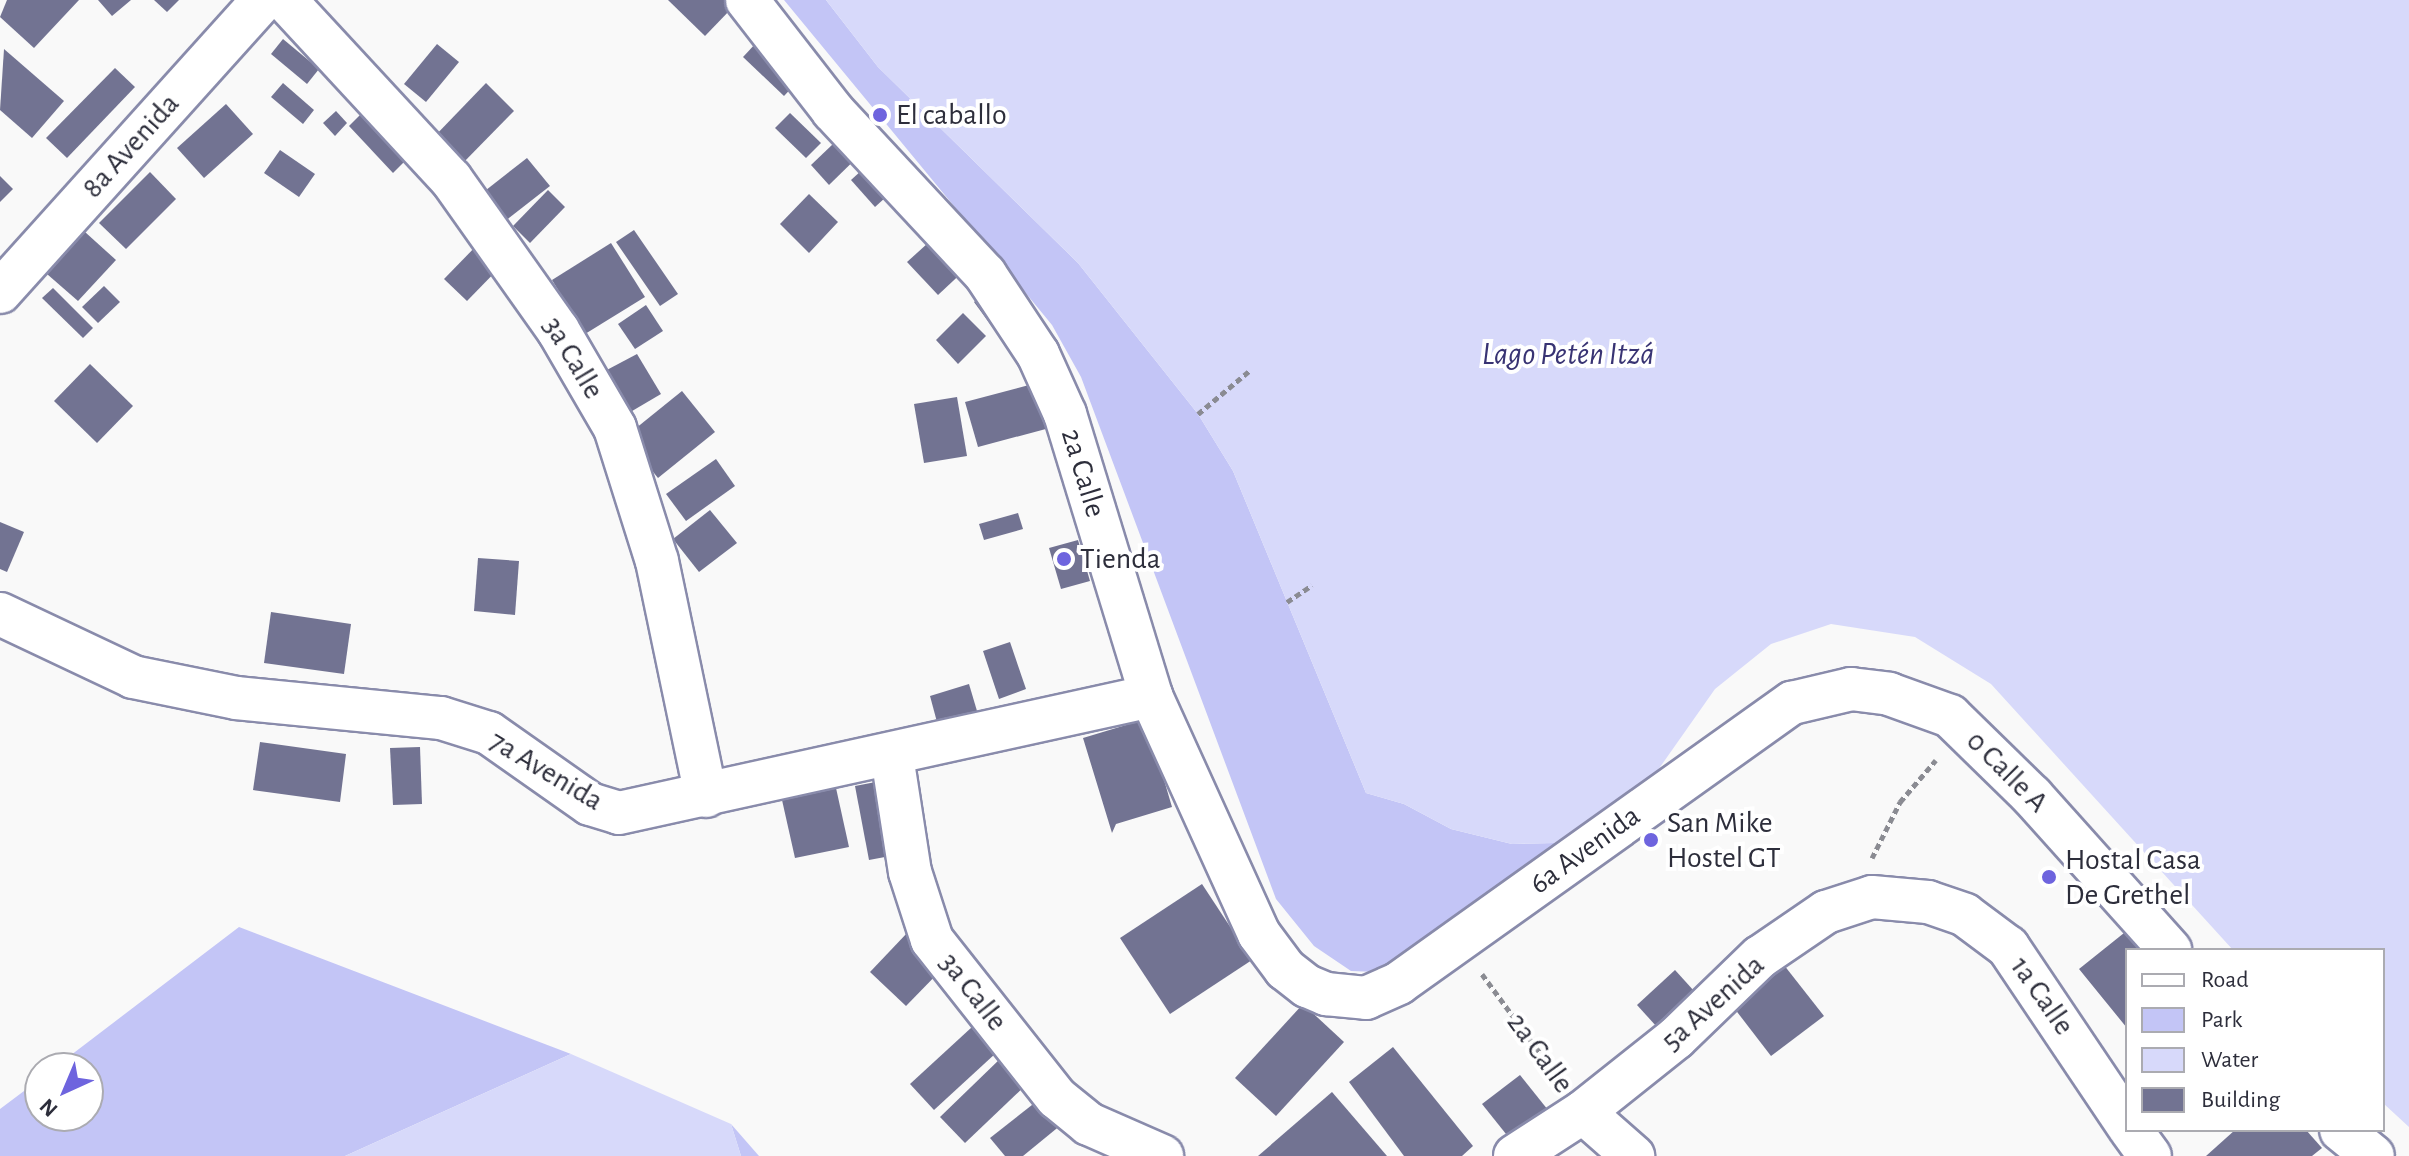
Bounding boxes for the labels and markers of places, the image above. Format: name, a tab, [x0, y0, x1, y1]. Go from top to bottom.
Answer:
place label: El caballo	[896, 97, 1007, 133]
marker: El caballo	[871, 106, 889, 124]
place label: Tienda	[1080, 541, 1161, 577]
marker: Tienda	[1055, 550, 1073, 568]
place label: San Mike Hostel GT	[1667, 805, 1781, 876]
marker: San Mike Hostel GT	[1642, 831, 1660, 849]
place label: Hostal Casa De Grethel	[2065, 842, 2201, 912]
marker: Hostal Casa De Grethel	[2040, 868, 2058, 886]

